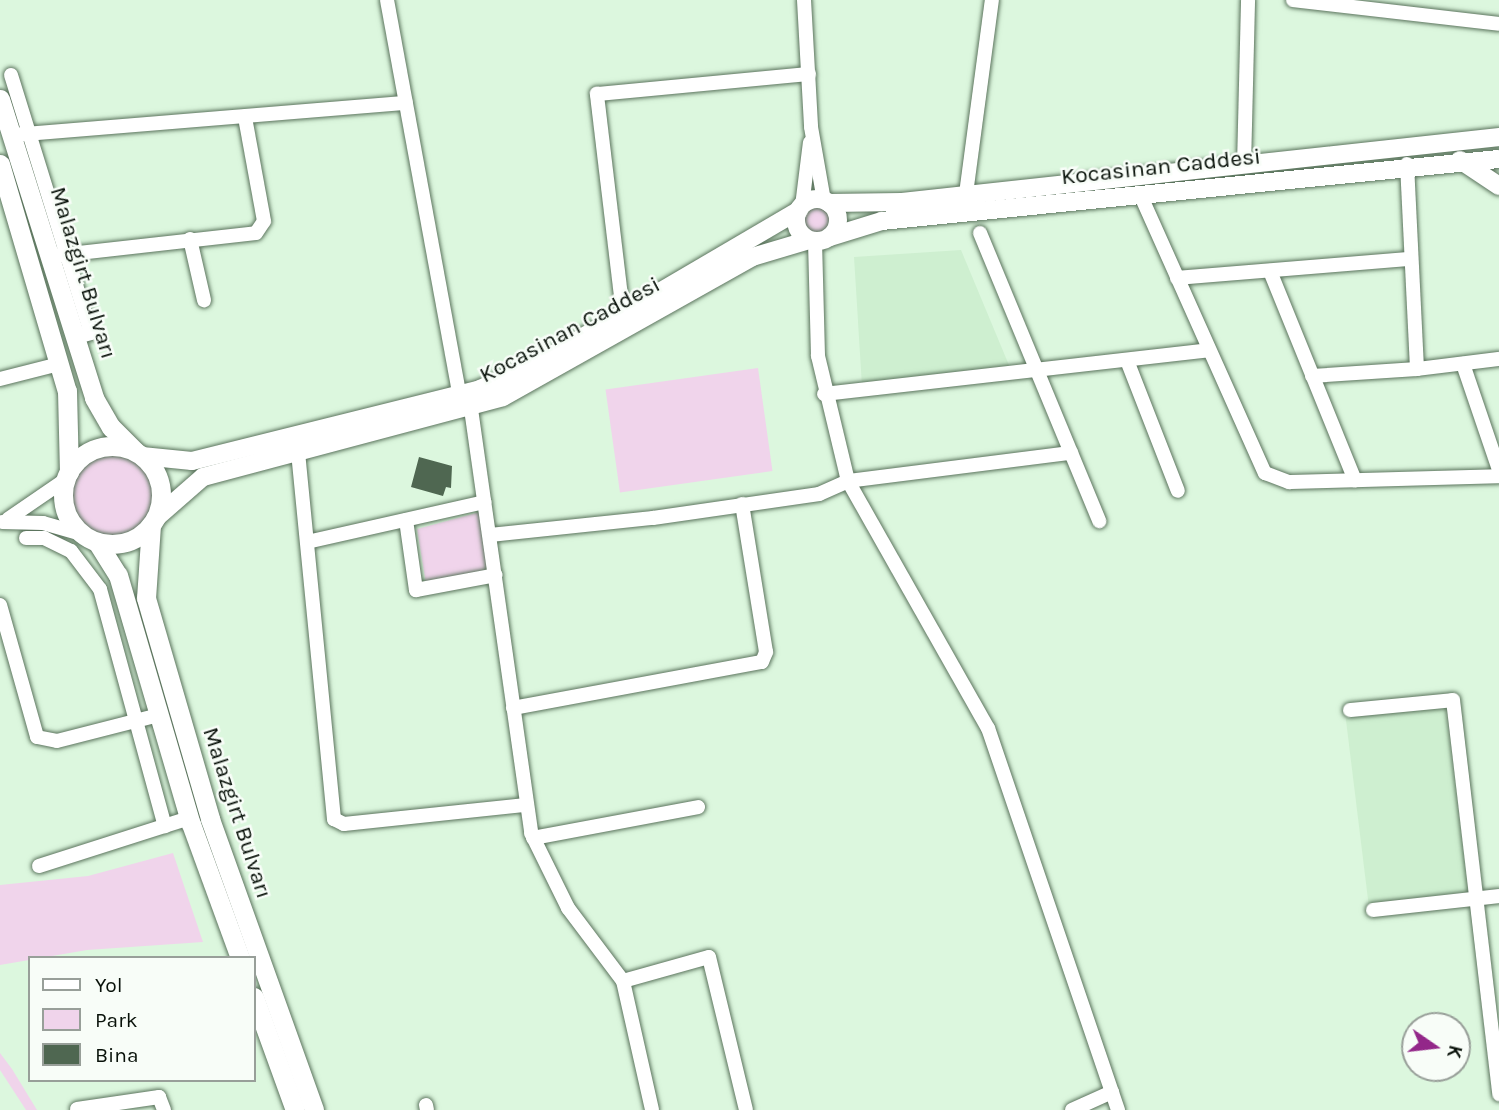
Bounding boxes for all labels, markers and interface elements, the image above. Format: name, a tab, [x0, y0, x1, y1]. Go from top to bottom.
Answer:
street label: Kocasinan Caddesi	[1060, 143, 1262, 191]
street label: Malazgirt Bulvarı	[44, 184, 122, 362]
street label: Kocasinan Caddesi	[475, 271, 665, 389]
street label: Malazgirt Bulvarı	[196, 724, 278, 902]
legend	[28, 956, 256, 1082]
text: Yol	[95, 973, 123, 997]
text: Park	[95, 1008, 138, 1032]
north arrow	[1401, 1012, 1471, 1082]
text: Bina	[95, 1043, 139, 1067]
text: K	[1442, 1043, 1467, 1060]

